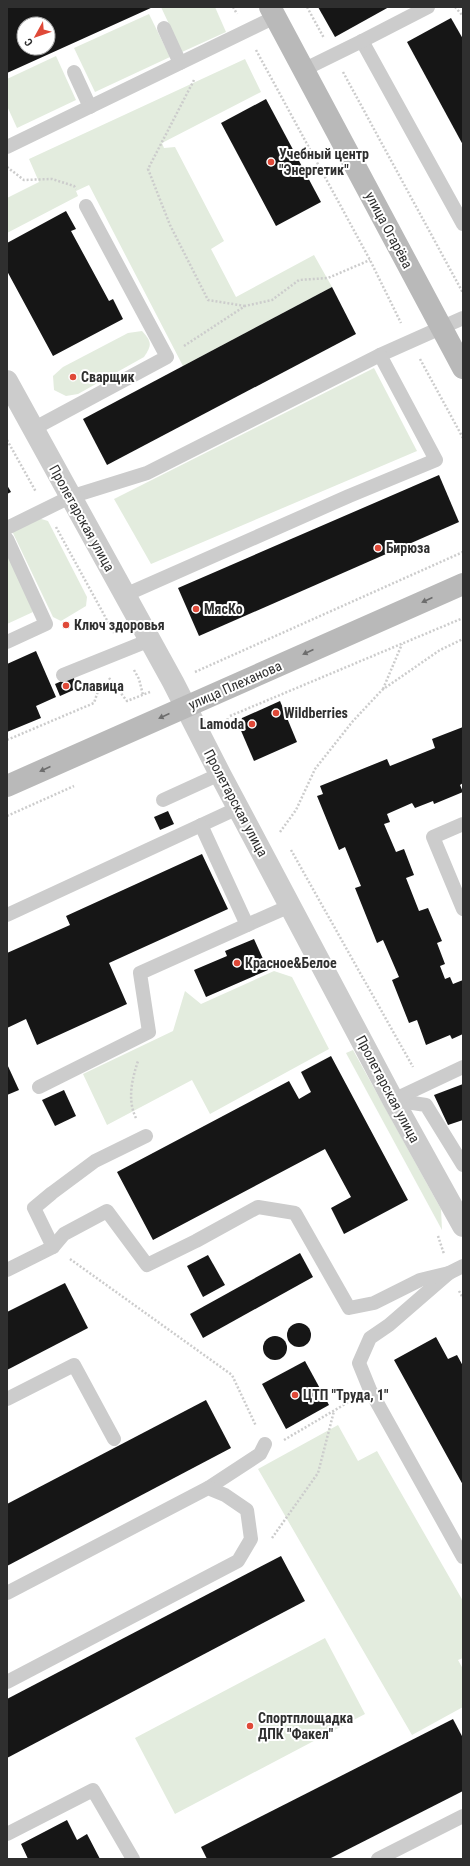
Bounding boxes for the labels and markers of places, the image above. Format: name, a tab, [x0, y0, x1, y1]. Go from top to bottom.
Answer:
place label: Учебный центр "Энергетик"	[279, 146, 369, 178]
marker: Учебный центр "Энергетик"	[266, 157, 276, 167]
place label: Сварщик	[81, 369, 135, 385]
marker: Сварщик	[68, 372, 78, 382]
place label: Бирюза	[386, 540, 430, 556]
marker: Бирюза	[373, 543, 383, 553]
place label: МясКо	[204, 601, 243, 617]
marker: МясКо	[191, 604, 201, 614]
place label: Ключ здоровья	[74, 617, 165, 633]
marker: Ключ здоровья	[61, 620, 71, 630]
place label: Славица	[74, 678, 124, 694]
marker: Славица	[61, 681, 71, 691]
place label: Wildberries	[284, 705, 348, 721]
marker: Wildberries	[271, 708, 281, 718]
place label: Lamoda	[200, 716, 244, 732]
marker: Lamoda	[247, 719, 257, 729]
place label: Красное&Белое	[245, 955, 337, 971]
marker: Красное&Белое	[232, 958, 242, 968]
place label: ЦТП "Труда, 1"	[303, 1387, 389, 1403]
marker: ЦТП "Труда, 1"	[290, 1390, 300, 1400]
place label: Спортплощадка ДПК "Факел"	[258, 1710, 353, 1742]
marker: Спортплощадка ДПК "Факел"	[245, 1721, 255, 1731]

